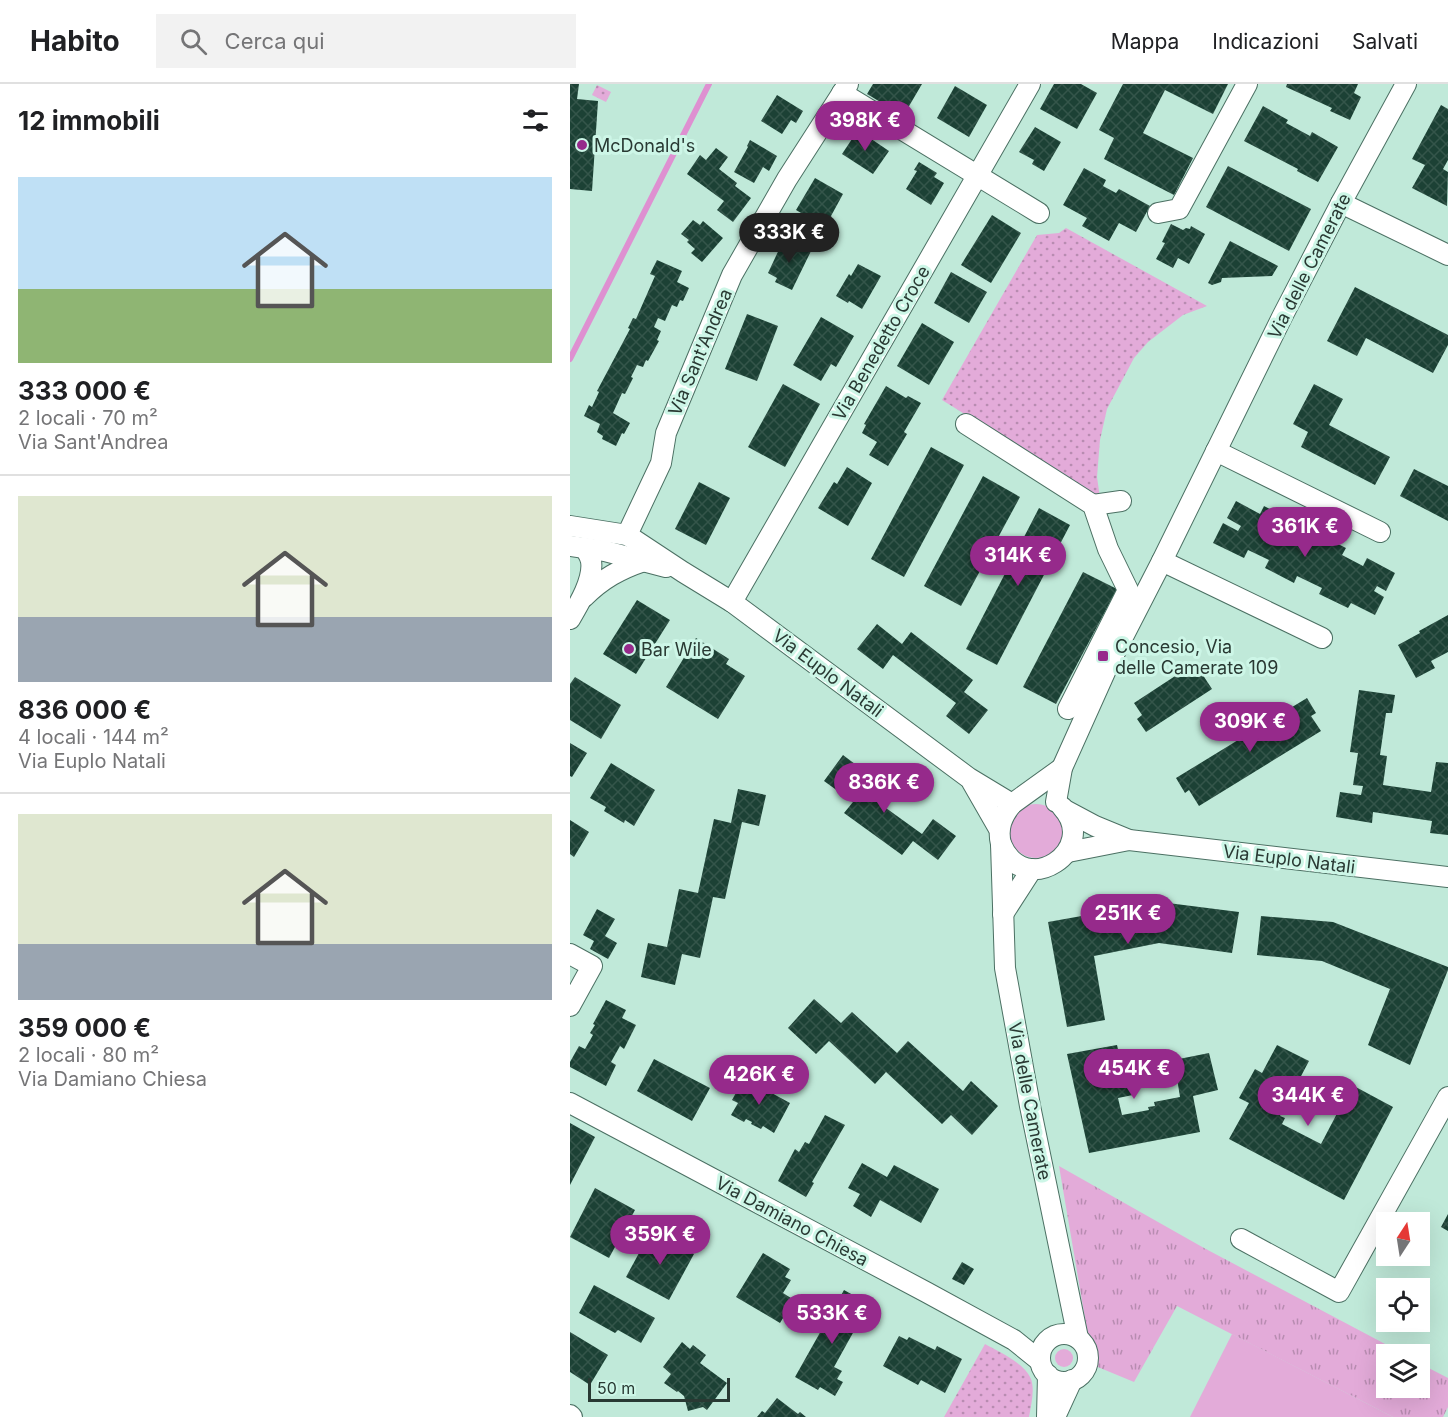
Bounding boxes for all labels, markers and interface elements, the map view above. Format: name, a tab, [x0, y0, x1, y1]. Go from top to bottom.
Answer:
search box	[156, 14, 576, 68]
text: Habito	[30, 24, 120, 58]
icon: search	[177, 25, 210, 58]
text: Cerca qui	[225, 28, 325, 54]
text: Mappa	[1111, 29, 1179, 54]
text: Indicazioni	[1212, 29, 1319, 54]
text: Salvati	[1352, 29, 1418, 54]
pin: 398K €	[816, 101, 914, 152]
icon: filters	[519, 104, 552, 137]
text: 12 immobili	[18, 105, 160, 136]
text: 398K €	[829, 108, 901, 132]
place label: McDonald's	[594, 135, 695, 156]
marker: McDonald's	[575, 138, 589, 152]
street label: Via delle Camerate	[1263, 190, 1355, 342]
pin: 333K €	[740, 213, 838, 264]
icon: home	[231, 216, 339, 324]
text: 333K €	[753, 220, 825, 244]
street label: Via Benedetto Croce	[828, 262, 934, 424]
street label: Via Sant'Andrea	[664, 286, 736, 418]
text: 333 000 €	[18, 375, 151, 406]
text: 2 locali · 70 m²	[18, 406, 158, 430]
text: Via Sant'Andrea	[18, 430, 168, 454]
pin: 361K €	[1256, 507, 1354, 558]
text: 361K €	[1271, 514, 1339, 538]
icon: home	[231, 535, 339, 643]
pin: 314K €	[969, 536, 1067, 587]
text: 314K €	[984, 543, 1052, 567]
street label: Via Euplo Natali	[769, 625, 887, 721]
place label: Concesio, Via delle Camerate 109	[1115, 636, 1278, 678]
place label: Bar Wile	[641, 639, 712, 660]
marker: Bar Wile	[622, 642, 636, 656]
marker: Concesio, Via delle Camerate 109	[1096, 649, 1110, 663]
text: 836 000 €	[18, 694, 151, 725]
pin: 309K €	[1201, 702, 1299, 753]
text: 309K €	[1214, 709, 1286, 733]
text: 4 locali · 144 m²	[18, 725, 169, 749]
text: Via Euplo Natali	[18, 749, 166, 773]
pin: 836K €	[835, 763, 933, 814]
text: 836K €	[848, 770, 920, 794]
street label: Via Euplo Natali	[1222, 840, 1356, 878]
icon: home	[231, 853, 339, 961]
pin: 251K €	[1079, 894, 1177, 945]
text: 251K €	[1095, 901, 1161, 925]
text: 359 000 €	[18, 1012, 151, 1043]
street label: Via delle Camerate	[1004, 1020, 1056, 1182]
text: 2 locali · 80 m²	[18, 1043, 159, 1067]
pin: 454K €	[1085, 1049, 1183, 1100]
pin: 426K €	[710, 1055, 808, 1106]
text: 454K €	[1098, 1056, 1170, 1080]
text: 426K €	[723, 1062, 795, 1086]
text: Via Damiano Chiesa	[18, 1067, 207, 1091]
pin: 344K €	[1259, 1076, 1357, 1127]
text: 344K €	[1272, 1083, 1344, 1107]
street label: Via Damiano Chiesa	[712, 1172, 872, 1270]
north arrow	[1376, 1212, 1430, 1266]
map controls	[1376, 1212, 1430, 1398]
pin: 359K €	[611, 1215, 709, 1266]
text: 359K €	[624, 1222, 696, 1246]
button: locate	[1376, 1278, 1430, 1332]
pin: 533K €	[783, 1294, 881, 1345]
text: 533K €	[796, 1301, 868, 1325]
button: layers	[1376, 1344, 1430, 1398]
scale bar	[588, 1375, 730, 1402]
text: 50 m	[597, 1378, 635, 1398]

